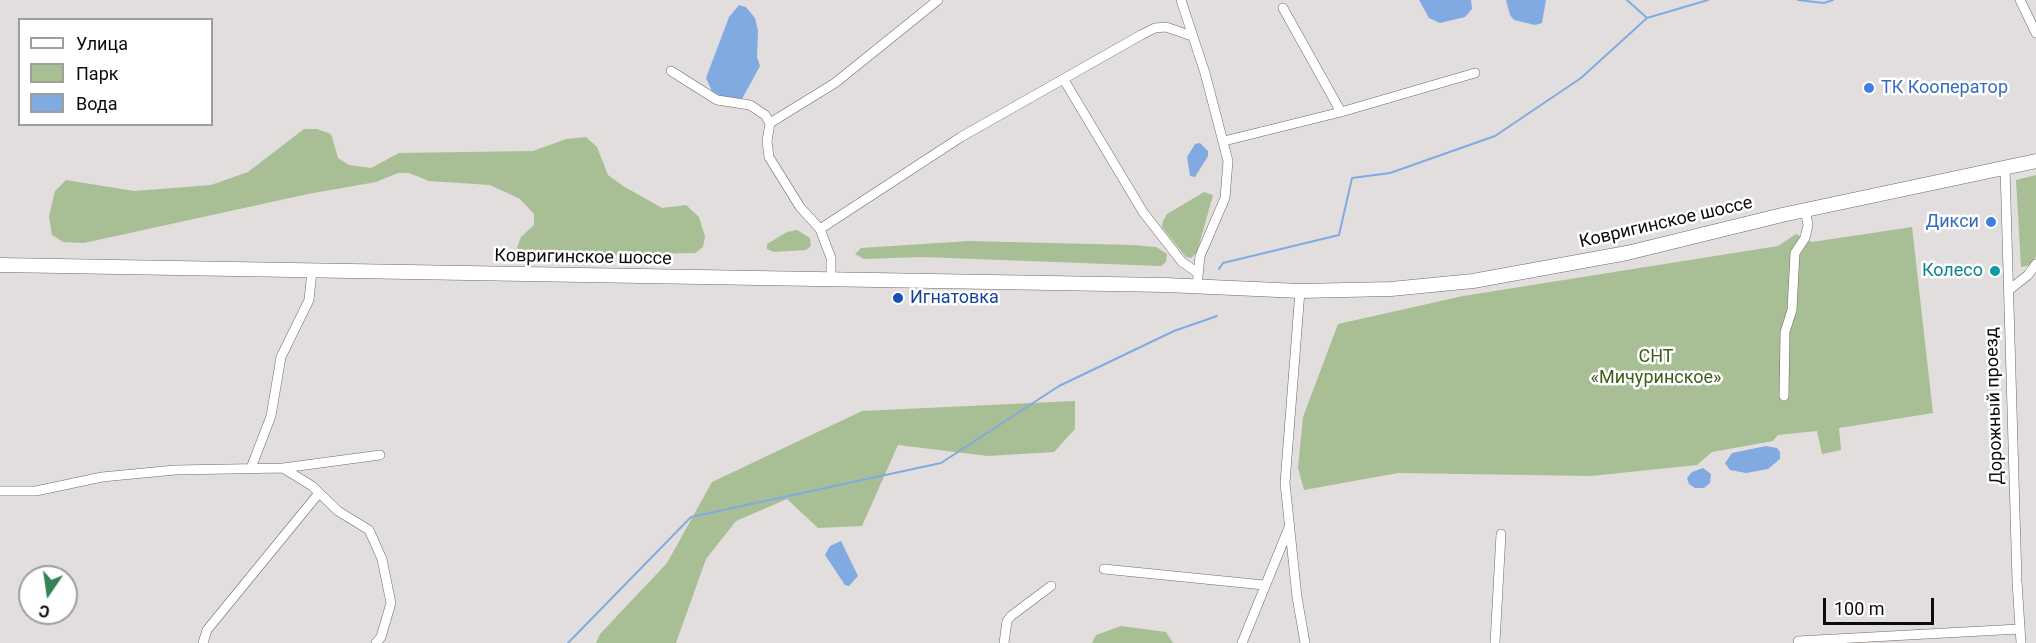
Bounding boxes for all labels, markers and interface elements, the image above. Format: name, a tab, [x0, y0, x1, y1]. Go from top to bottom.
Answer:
legend	[18, 18, 213, 126]
text: Улица	[76, 33, 128, 54]
text: Парк	[76, 63, 118, 84]
place label: ТК Кооператор	[1881, 77, 2008, 99]
marker: ТК Кооператор	[1862, 81, 1876, 95]
text: Вода	[76, 93, 118, 114]
street label: Ковригинское шоссе	[1577, 193, 1755, 253]
place label: Дикси	[1926, 211, 1979, 233]
marker: Дикси	[1984, 215, 1998, 229]
street label: Ковригинское шоссе	[494, 246, 672, 270]
place label: Колесо	[1922, 260, 1983, 282]
marker: Колесо	[1988, 264, 2002, 278]
place label: Игнатовка	[910, 287, 999, 309]
marker: Игнатовка	[891, 291, 905, 305]
street label: Дорожный проезд	[1981, 327, 2009, 485]
park label: СНТ «Мичуринское»	[1591, 346, 1721, 388]
north arrow	[18, 565, 78, 625]
scale bar	[1826, 586, 1937, 624]
text: 100 m	[1834, 598, 1885, 619]
text: С	[37, 601, 52, 622]

